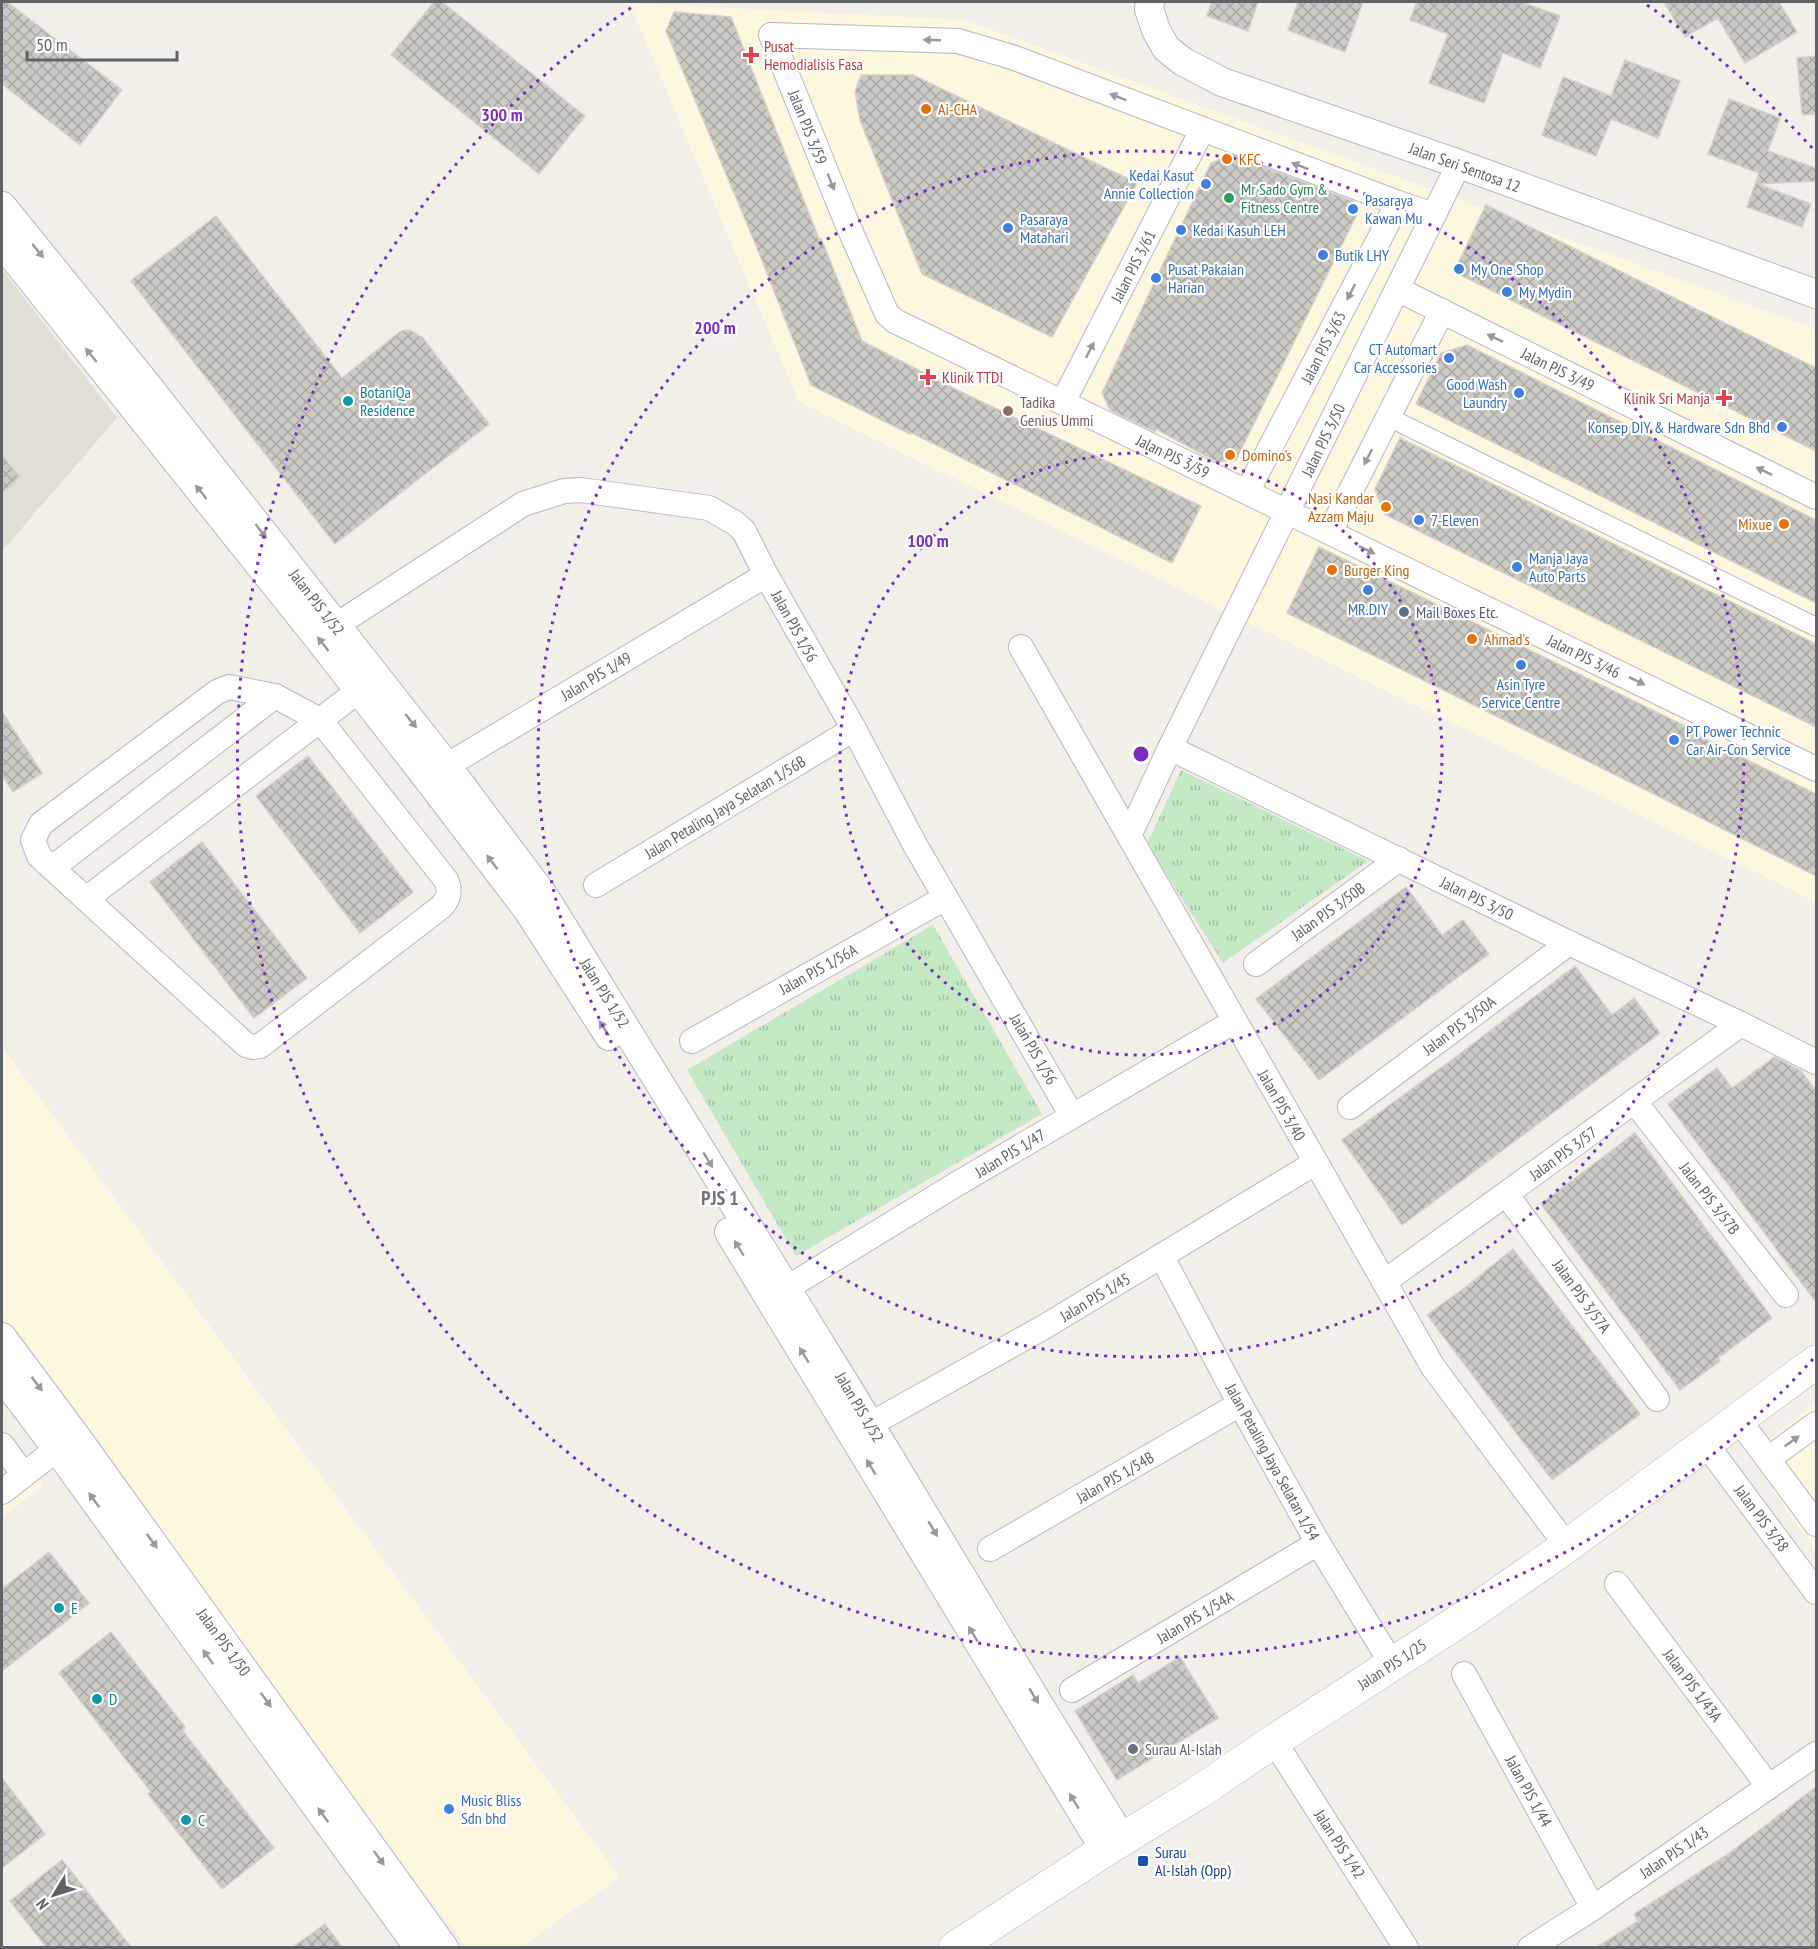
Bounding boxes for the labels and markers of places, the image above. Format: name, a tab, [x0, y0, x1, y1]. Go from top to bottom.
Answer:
place label: Pusat Hemodialisis Fasa	[764, 36, 863, 74]
marker: Pusat Hemodialisis Fasa	[742, 46, 760, 64]
place label: Ai-CHA	[938, 99, 978, 119]
marker: Ai-CHA	[919, 102, 933, 116]
place label: KFC	[1239, 149, 1261, 169]
marker: KFC	[1220, 152, 1234, 166]
place label: Kedai Kasut Annie Collection	[1104, 165, 1195, 203]
marker: Kedai Kasut Annie Collection	[1199, 177, 1213, 191]
place label: Mr Sado Gym & Fitness Centre	[1241, 179, 1328, 217]
place label: Pasaraya Kawan Mu	[1365, 190, 1422, 228]
marker: Mr Sado Gym & Fitness Centre	[1222, 191, 1236, 205]
marker: Pasaraya Kawan Mu	[1346, 202, 1360, 216]
place label: Pasaraya Matahari	[1020, 209, 1069, 247]
place label: Kedai Kasuh LEH	[1193, 220, 1286, 240]
marker: Pasaraya Matahari	[1001, 221, 1015, 235]
marker: Kedai Kasuh LEH	[1174, 223, 1188, 237]
place label: Butik LHY	[1335, 245, 1390, 265]
marker: Butik LHY	[1316, 248, 1330, 262]
place label: Pusat Pakaian Harian	[1168, 259, 1244, 297]
place label: My One Shop	[1471, 259, 1544, 279]
marker: My One Shop	[1452, 262, 1466, 276]
marker: Pusat Pakaian Harian	[1149, 271, 1163, 285]
place label: My Mydin	[1519, 282, 1572, 302]
marker: My Mydin	[1500, 285, 1514, 299]
place label: CT Automart Car Accessories	[1354, 339, 1438, 377]
marker: CT Automart Car Accessories	[1442, 351, 1456, 365]
place label: Klinik TTDI	[942, 367, 1003, 387]
marker: Klinik TTDI	[919, 368, 937, 386]
place label: Good Wash Laundry	[1446, 374, 1507, 412]
place label: BotaniQa Residence	[360, 382, 415, 420]
marker: Good Wash Laundry	[1512, 386, 1526, 400]
place label: Klinik Sri Manja	[1624, 388, 1710, 408]
marker: Klinik Sri Manja	[1715, 389, 1733, 407]
place label: Tadika Genius Ummi	[1020, 392, 1093, 430]
marker: BotaniQa Residence	[341, 394, 355, 408]
marker: Tadika Genius Ummi	[1001, 404, 1015, 418]
place label: Konsep DIY & Hardware Sdn Bhd	[1588, 417, 1770, 437]
marker: Konsep DIY & Hardware Sdn Bhd	[1775, 420, 1789, 434]
place label: Domino's	[1242, 445, 1292, 465]
marker: Domino's	[1223, 448, 1237, 462]
place label: Nasi Kandar Azzam Maju	[1308, 488, 1375, 526]
marker: Nasi Kandar Azzam Maju	[1379, 500, 1393, 514]
place label: 7-Eleven	[1431, 510, 1479, 530]
marker: 7-Eleven	[1412, 513, 1426, 527]
place label: Mixue	[1738, 514, 1772, 534]
marker: Mixue	[1777, 517, 1791, 531]
place label: Manja Jaya Auto Parts	[1529, 548, 1589, 586]
place label: Burger King	[1344, 560, 1409, 580]
marker: Manja Jaya Auto Parts	[1510, 560, 1524, 574]
marker: Burger King	[1325, 563, 1339, 577]
marker: MR.DIY	[1361, 583, 1375, 597]
place label: MR.DIY	[1348, 599, 1389, 619]
place label: Mail Boxes Etc.	[1416, 602, 1499, 622]
marker: Mail Boxes Etc.	[1397, 605, 1411, 619]
place label: Ahmad's	[1484, 629, 1530, 649]
marker: Ahmad's	[1465, 632, 1479, 646]
marker: Asin Tyre Service Centre	[1514, 658, 1528, 672]
place label: Asin Tyre Service Centre	[1482, 674, 1560, 712]
place label: PT Power Technic Car Air-Con Service	[1686, 721, 1791, 759]
marker: PT Power Technic Car Air-Con Service	[1667, 733, 1681, 747]
centre of rings	[1131, 744, 1151, 764]
place label: E	[71, 1598, 78, 1618]
marker: E	[52, 1601, 66, 1615]
place label: D	[109, 1689, 117, 1709]
marker: D	[90, 1692, 104, 1706]
place label: Surau Al-Islah	[1145, 1739, 1222, 1759]
marker: Surau Al-Islah	[1126, 1742, 1140, 1756]
place label: Music Bliss Sdn bhd	[461, 1790, 521, 1828]
marker: Music Bliss Sdn bhd	[442, 1802, 456, 1816]
place label: C	[198, 1810, 205, 1830]
marker: C	[179, 1813, 193, 1827]
place label: Surau Al-Islah (Opp)	[1155, 1842, 1231, 1880]
marker: Surau Al-Islah (Opp)	[1136, 1854, 1150, 1868]

